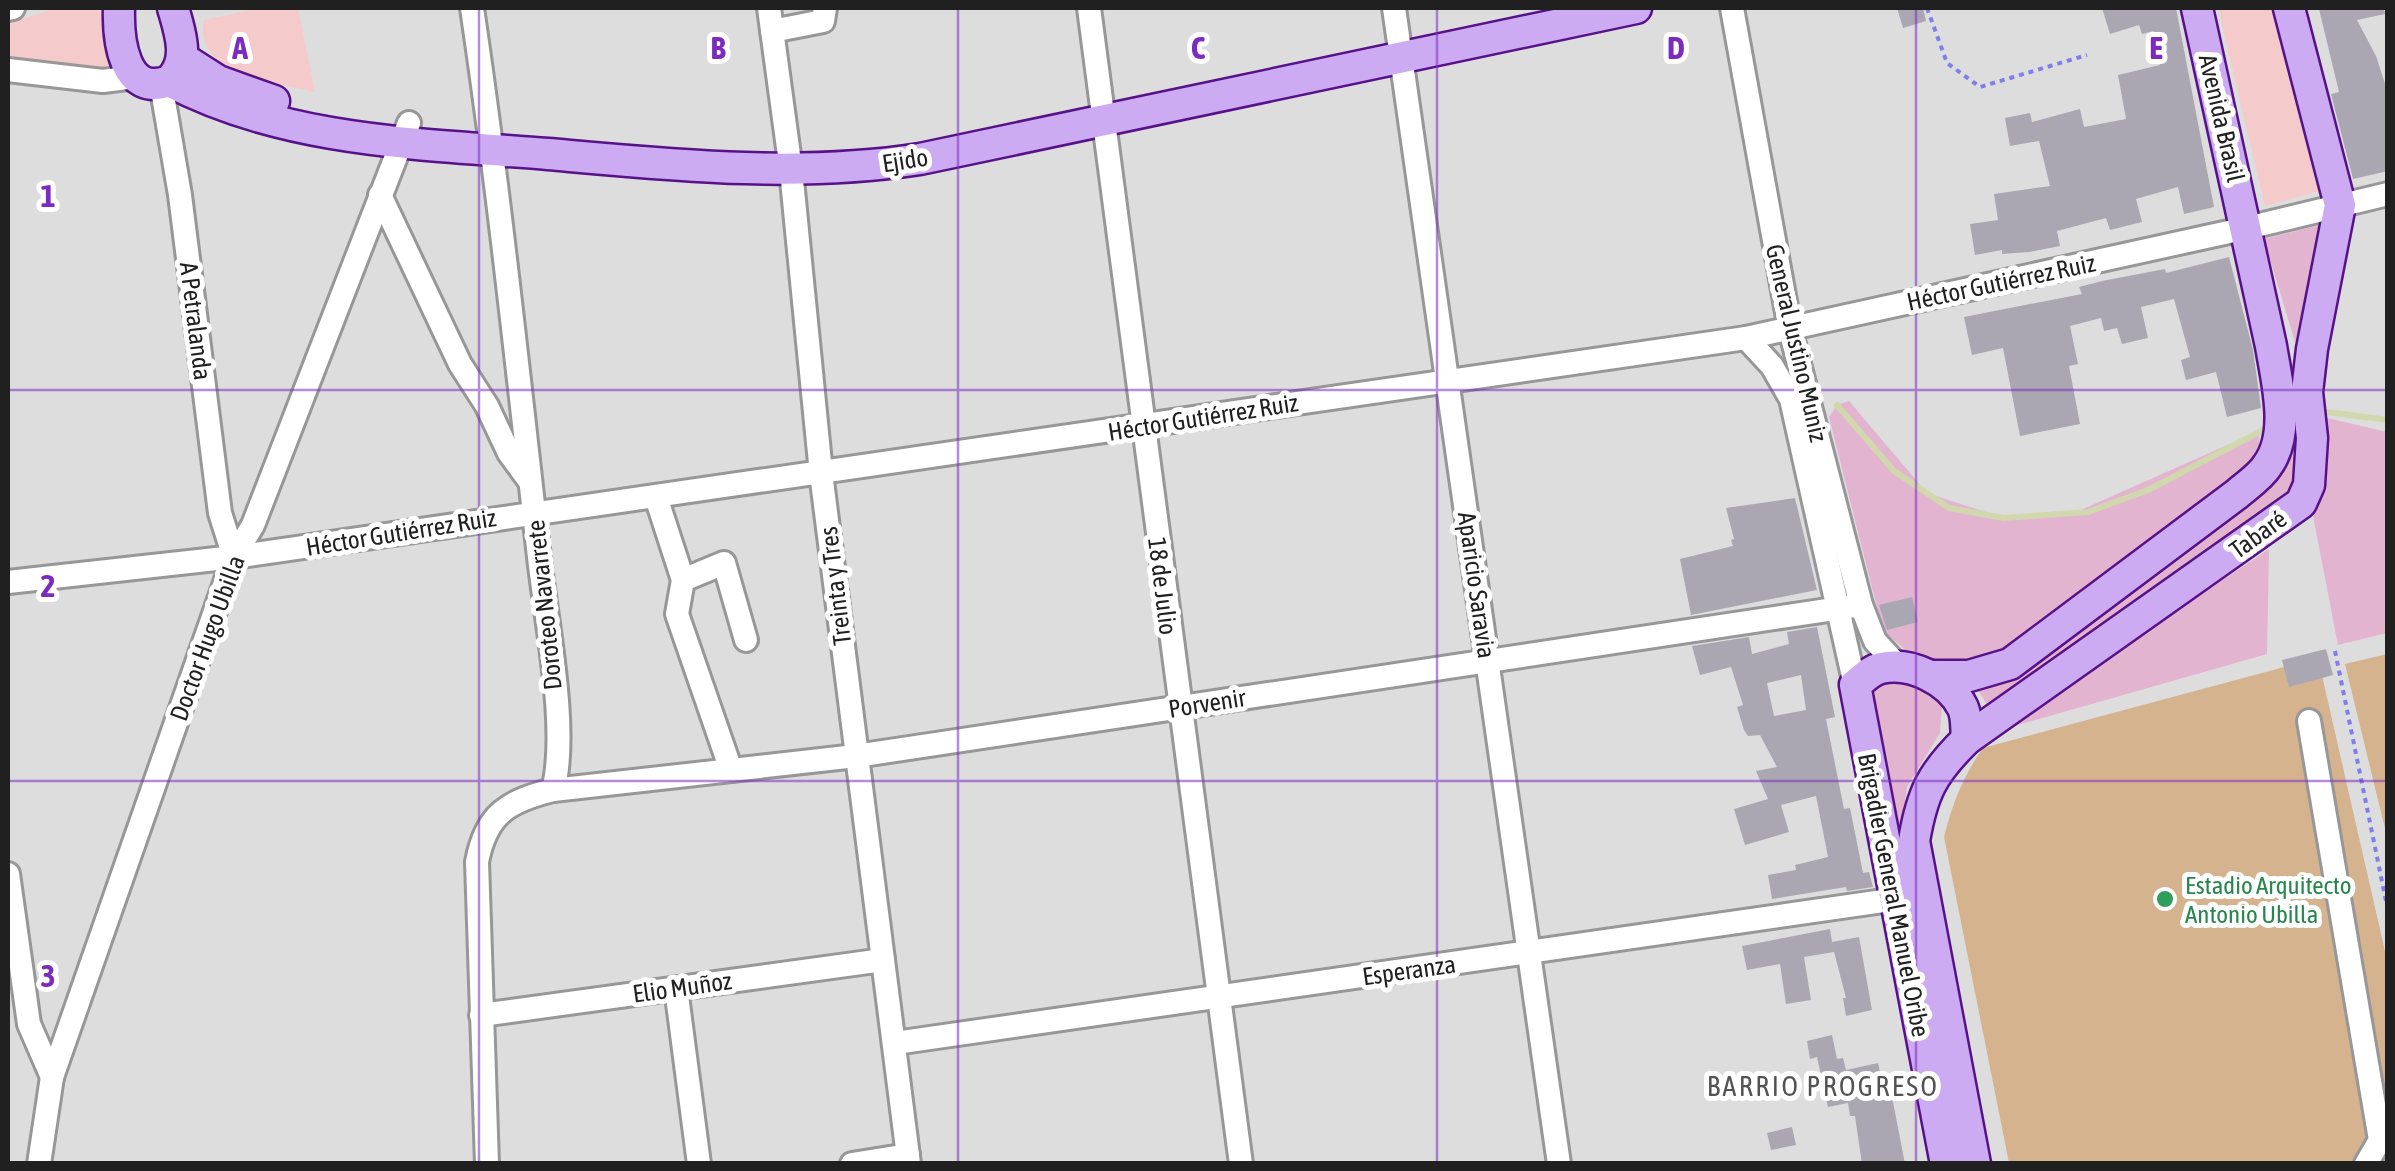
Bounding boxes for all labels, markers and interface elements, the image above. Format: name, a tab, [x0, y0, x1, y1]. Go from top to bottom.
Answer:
text: A	[231, 29, 248, 66]
text: B	[710, 29, 726, 66]
text: C	[1191, 29, 1206, 66]
text: D	[1667, 29, 1685, 66]
text: E	[2149, 29, 2163, 66]
street label: Avenida Brasil	[2194, 52, 2250, 185]
street label: Ejido	[880, 143, 930, 177]
text: 1	[40, 177, 56, 214]
street label: General Justino Muniz	[1761, 242, 1833, 444]
street label: Héctor Gutiérrez Ruiz	[1904, 248, 2098, 316]
street label: A Petralanda	[175, 260, 217, 382]
street label: Héctor Gutiérrez Ruiz	[1106, 388, 1300, 446]
street label: Héctor Gutiérrez Ruiz	[304, 503, 498, 561]
street label: Tabaré	[2224, 504, 2292, 564]
street label: Aparicio Saravia	[1453, 510, 1501, 660]
street label: Doroteo Navarrete	[521, 519, 567, 691]
street label: Treinta y Tres	[814, 525, 856, 647]
street label: 18 de Julio	[1143, 536, 1183, 636]
street label: Doctor Hugo Ubilla	[164, 552, 250, 724]
text: 2	[40, 567, 56, 604]
street label: Porvenir	[1166, 683, 1248, 723]
street label: Brigadier General Manuel Oribe	[1853, 751, 1935, 1039]
place label: Estadio Arquitecto Antonio Ubilla	[2185, 871, 2352, 928]
marker: Estadio Arquitecto Antonio Ubilla	[2154, 888, 2176, 910]
street label: Esperanza	[1361, 950, 1457, 990]
text: 3	[40, 957, 56, 994]
street label: Elio Muñoz	[631, 966, 733, 1008]
district label: BARRIO PROGRESO	[1707, 1070, 1939, 1102]

